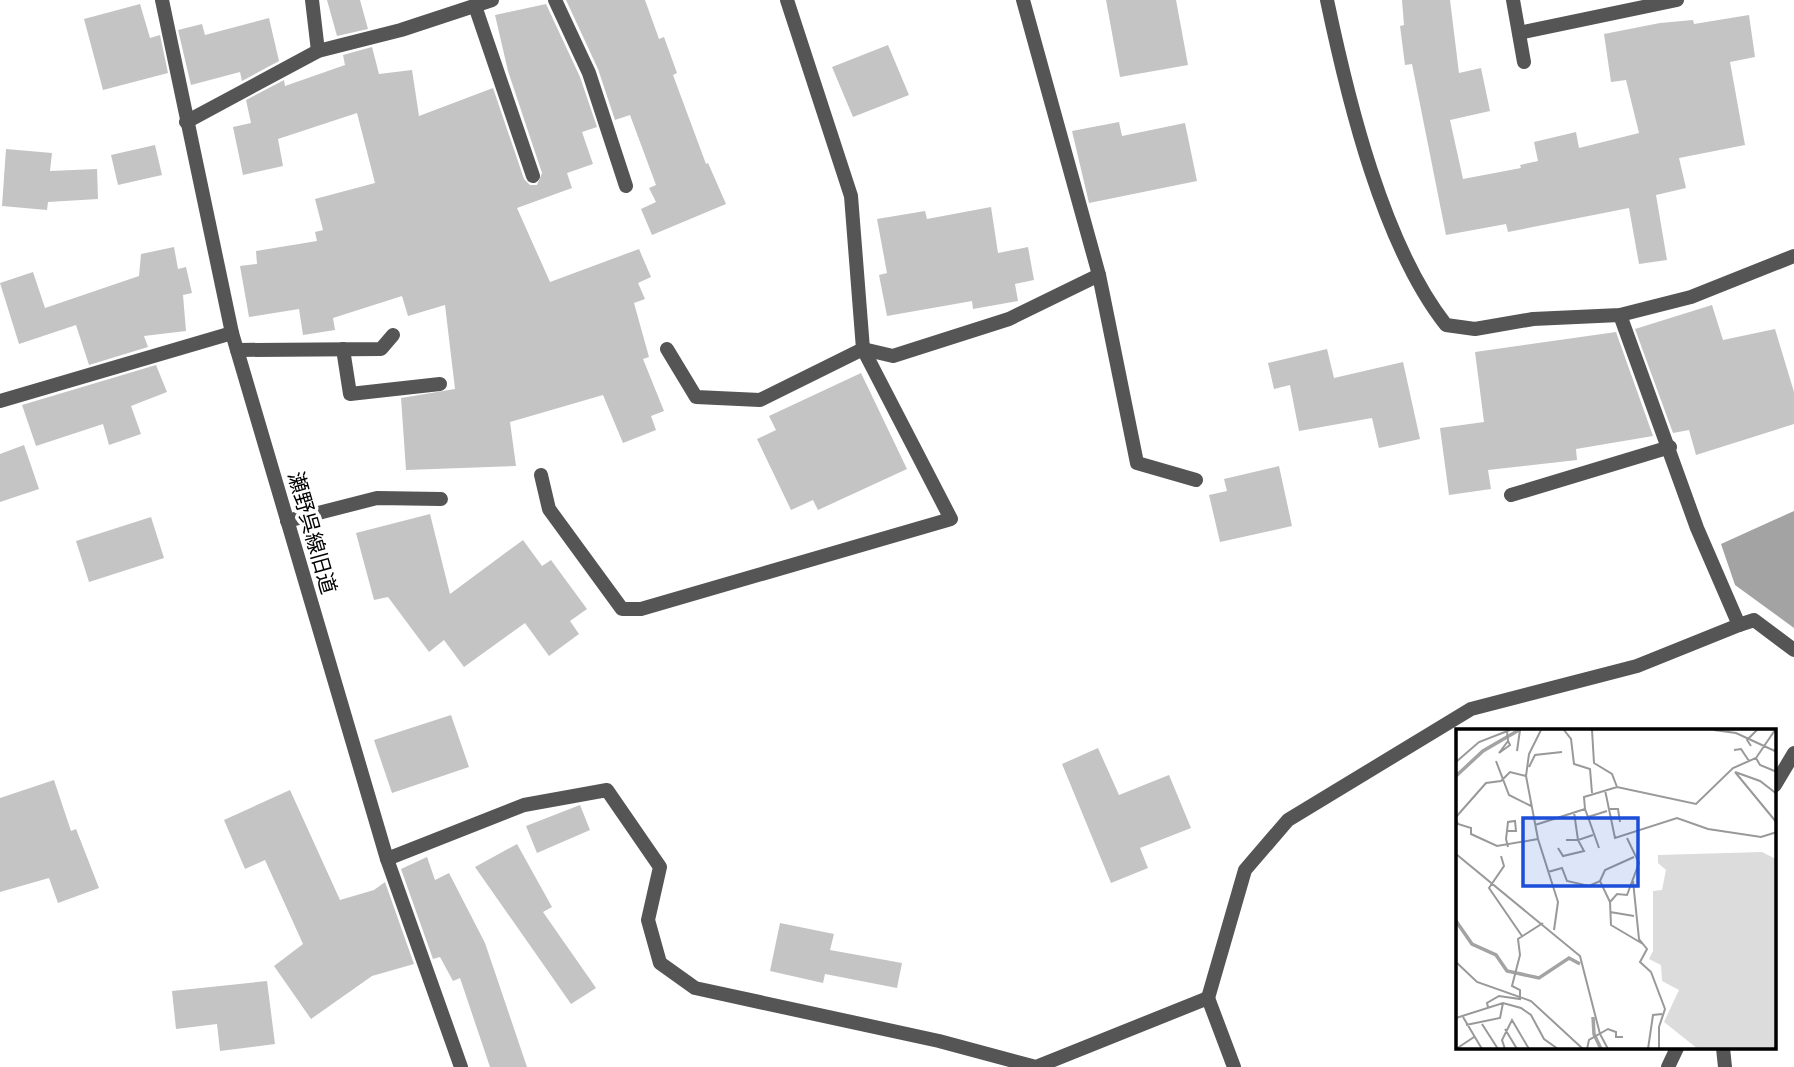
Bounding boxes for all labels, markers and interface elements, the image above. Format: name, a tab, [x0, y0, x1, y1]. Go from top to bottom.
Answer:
street label: 瀬野呉線旧道	[283, 469, 342, 597]
inset map	[1456, 729, 1776, 1050]

